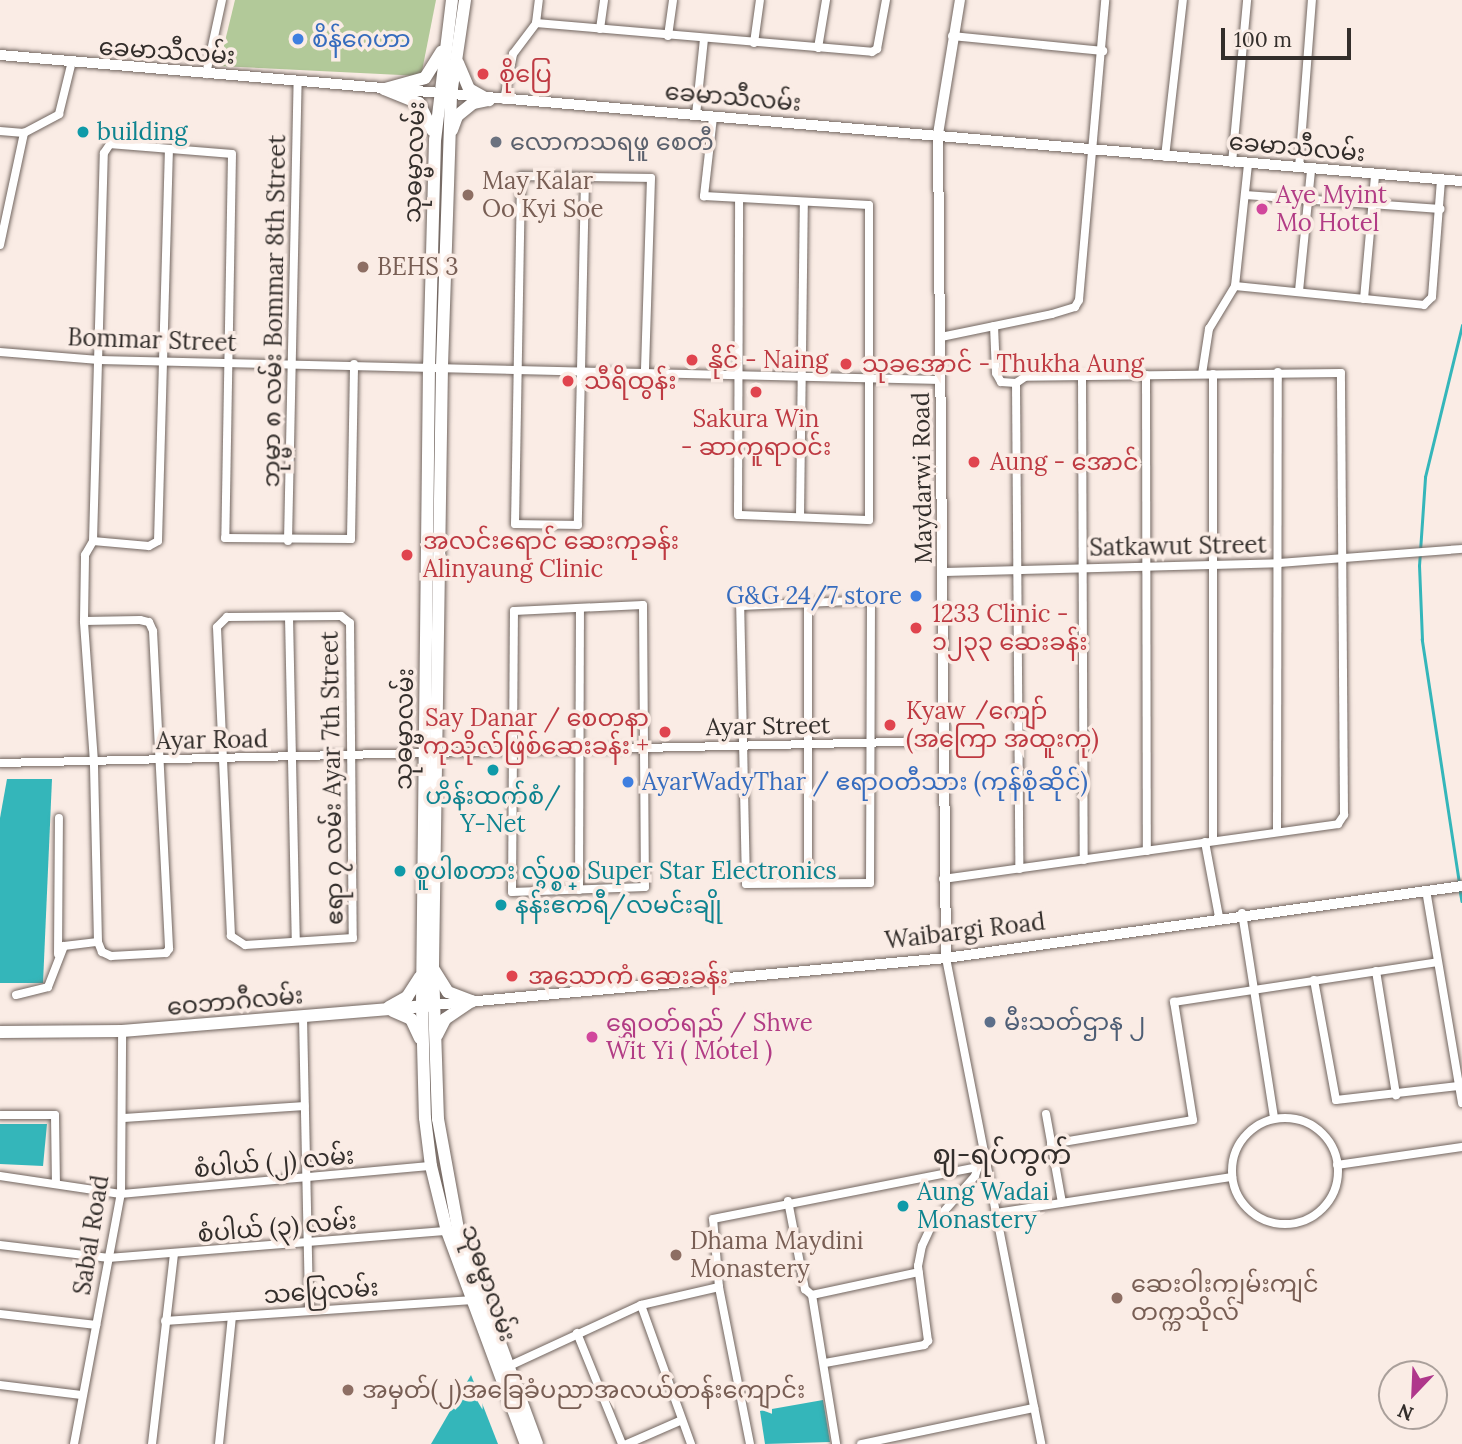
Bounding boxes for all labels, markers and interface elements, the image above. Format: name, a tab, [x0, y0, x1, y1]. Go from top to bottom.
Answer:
scale bar	[1224, 14, 1354, 58]
place label: စိန်ဂေဟာ	[312, 25, 411, 53]
text: 100 m	[1234, 26, 1292, 53]
marker: စိန်ဂေဟာ	[290, 31, 306, 47]
street label: ခေမာသီလမ်း	[98, 32, 236, 70]
place label: စိုပြေ	[499, 60, 552, 88]
marker: စိုပြေ	[473, 64, 493, 84]
street label: ခေမာသီလမ်း	[664, 77, 802, 117]
street label: သုဓမ္မာလမ်း	[397, 101, 431, 223]
place label: building	[97, 118, 188, 146]
marker: building	[75, 124, 91, 140]
street label: ခေမာသီလမ်း	[1228, 127, 1366, 167]
place label: လောကသရဖူ စေတီ	[510, 128, 714, 156]
street label: ဘုမ္မာ ၈ လမ်း Bommar 8th Street	[257, 134, 291, 488]
marker: လောကသရဖူ စေတီ	[488, 134, 504, 150]
place label: May Kalar Oo Kyi Soe	[482, 167, 603, 223]
place label: Aye Myint Mo Hotel	[1276, 181, 1387, 237]
marker: May Kalar Oo Kyi Soe	[460, 187, 476, 203]
marker: Aye Myint Mo Hotel	[1254, 201, 1270, 217]
place label: BEHS 3	[377, 253, 459, 281]
marker: BEHS 3	[355, 259, 371, 275]
street label: Bommar Street	[67, 323, 237, 357]
place label: နိုင် - Naing	[708, 346, 828, 374]
marker: နိုင် - Naing	[682, 350, 702, 370]
place label: သုခအောင် - Thukha Aung	[862, 350, 1144, 378]
marker: သုခအောင် - Thukha Aung	[836, 354, 856, 374]
place label: သီရိထွန်း	[584, 367, 677, 395]
marker: သီရိထွန်း	[558, 371, 578, 391]
marker: Sakura Win - ဆာကူရာဝင်း	[746, 382, 766, 402]
street label: Maydarwi Road	[906, 392, 938, 564]
place label: Sakura Win - ဆာကူရာဝင်း	[681, 405, 831, 461]
place label: Aung - အောင်	[990, 448, 1139, 476]
marker: Aung - အောင်	[964, 452, 984, 472]
place label: အလင်းရောင် ဆေးကုခန်း Alinyaung Clinic	[423, 527, 679, 583]
street label: Satkawut Street	[1089, 530, 1267, 562]
marker: အလင်းရောင် ဆေးကုခန်း Alinyaung Clinic	[397, 545, 417, 565]
place label: G&G 24/7 store	[726, 582, 902, 610]
marker: G&G 24/7 store	[908, 588, 924, 604]
place label: 1233 Clinic - ၁၂၃၃ ဆေးခန်း	[932, 600, 1088, 656]
marker: 1233 Clinic - ၁၂၃၃ ဆေးခန်း	[906, 618, 926, 638]
street label: ဧရာ ၇ လမ်း Ayar 7th Street	[315, 631, 349, 925]
street label: သုဓမ္မာလမ်း	[389, 668, 419, 790]
place label: Kyaw /ကျော် (အကြော အထူးကု)	[906, 697, 1099, 753]
place label: Say Danar / စေတနာ ကုသိုလ်ဖြစ်ဆေးခန်း +	[423, 704, 649, 760]
street label: Ayar Street	[706, 711, 830, 741]
marker: Kyaw /ကျော် (အကြော အထူးကု)	[880, 715, 900, 735]
marker: Say Danar / စေတနာ ကုသိုလ်ဖြစ်ဆေးခန်း +	[655, 722, 675, 742]
street label: Ayar Road	[156, 725, 268, 755]
marker: ဟိန်းထက်စံ/ Y-Net	[485, 762, 501, 778]
place label: AyarWadyThar / ဧရာဝတီသား (ကုန်စုံဆိုင်)	[642, 768, 1088, 796]
marker: AyarWadyThar / ဧရာဝတီသား (ကုန်စုံဆိုင်)	[620, 774, 636, 790]
place label: ဟိန်းထက်စံ/ Y-Net	[425, 782, 561, 838]
place label: စူပါစတား လ်ွပ္စစ္ Super Star Electronics	[414, 857, 837, 885]
marker: စူပါစတား လ်ွပ္စစ္ Super Star Electronics	[392, 863, 408, 879]
place label: နန်းဧကရီ/လမင်းချို	[515, 891, 722, 919]
marker: နန်းဧကရီ/လမင်းချို	[493, 897, 509, 913]
street label: Waibargi Road	[883, 907, 1047, 955]
place label: အသောကံ ဆေးခန်း	[528, 962, 728, 990]
marker: အသောကံ ဆေးခန်း	[502, 966, 522, 986]
street label: ဝေဘာဂီလမ်း	[166, 981, 304, 1021]
place label: မီးသတ်ဌာန ၂	[1004, 1008, 1145, 1036]
place label: ရွှေဝတ်ရည် / Shwe Wit Yi ( Motel )	[606, 1009, 813, 1065]
marker: မီးသတ်ဌာန ၂	[982, 1014, 998, 1030]
marker: ရွှေဝတ်ရည် / Shwe Wit Yi ( Motel )	[584, 1029, 600, 1045]
district label: ဈ-ရပ်ကွက်	[932, 1137, 1072, 1171]
street label: စံပါယ် (၂) လမ်း	[193, 1141, 355, 1183]
street label: Sabal Road	[67, 1173, 115, 1297]
place label: Aung Wadai Monastery	[917, 1178, 1049, 1234]
marker: Aung Wadai Monastery	[895, 1198, 911, 1214]
street label: စံပါယ် (၃) လမ်း	[196, 1206, 358, 1248]
street label: သုဓမ္မာလမ်း	[456, 1221, 522, 1345]
place label: Dhama Maydini Monastery	[690, 1227, 864, 1283]
marker: Dhama Maydini Monastery	[668, 1247, 684, 1263]
place label: ဆေးဝါးကျွမ်းကျင် တက္ကသိုလ်	[1131, 1270, 1318, 1326]
street label: သပြေလမ်း	[263, 1273, 379, 1309]
marker: ဆေးဝါးကျွမ်းကျင် တက္ကသိုလ်	[1109, 1290, 1125, 1306]
north arrow	[1378, 1360, 1448, 1430]
place label: အမှတ်(၂)အခြေခံပညာအလယ်တန်းကျောင်း	[362, 1376, 805, 1404]
marker: အမှတ်(၂)အခြေခံပညာအလယ်တန်းကျောင်း	[340, 1382, 356, 1398]
text: N	[1394, 1399, 1417, 1426]

